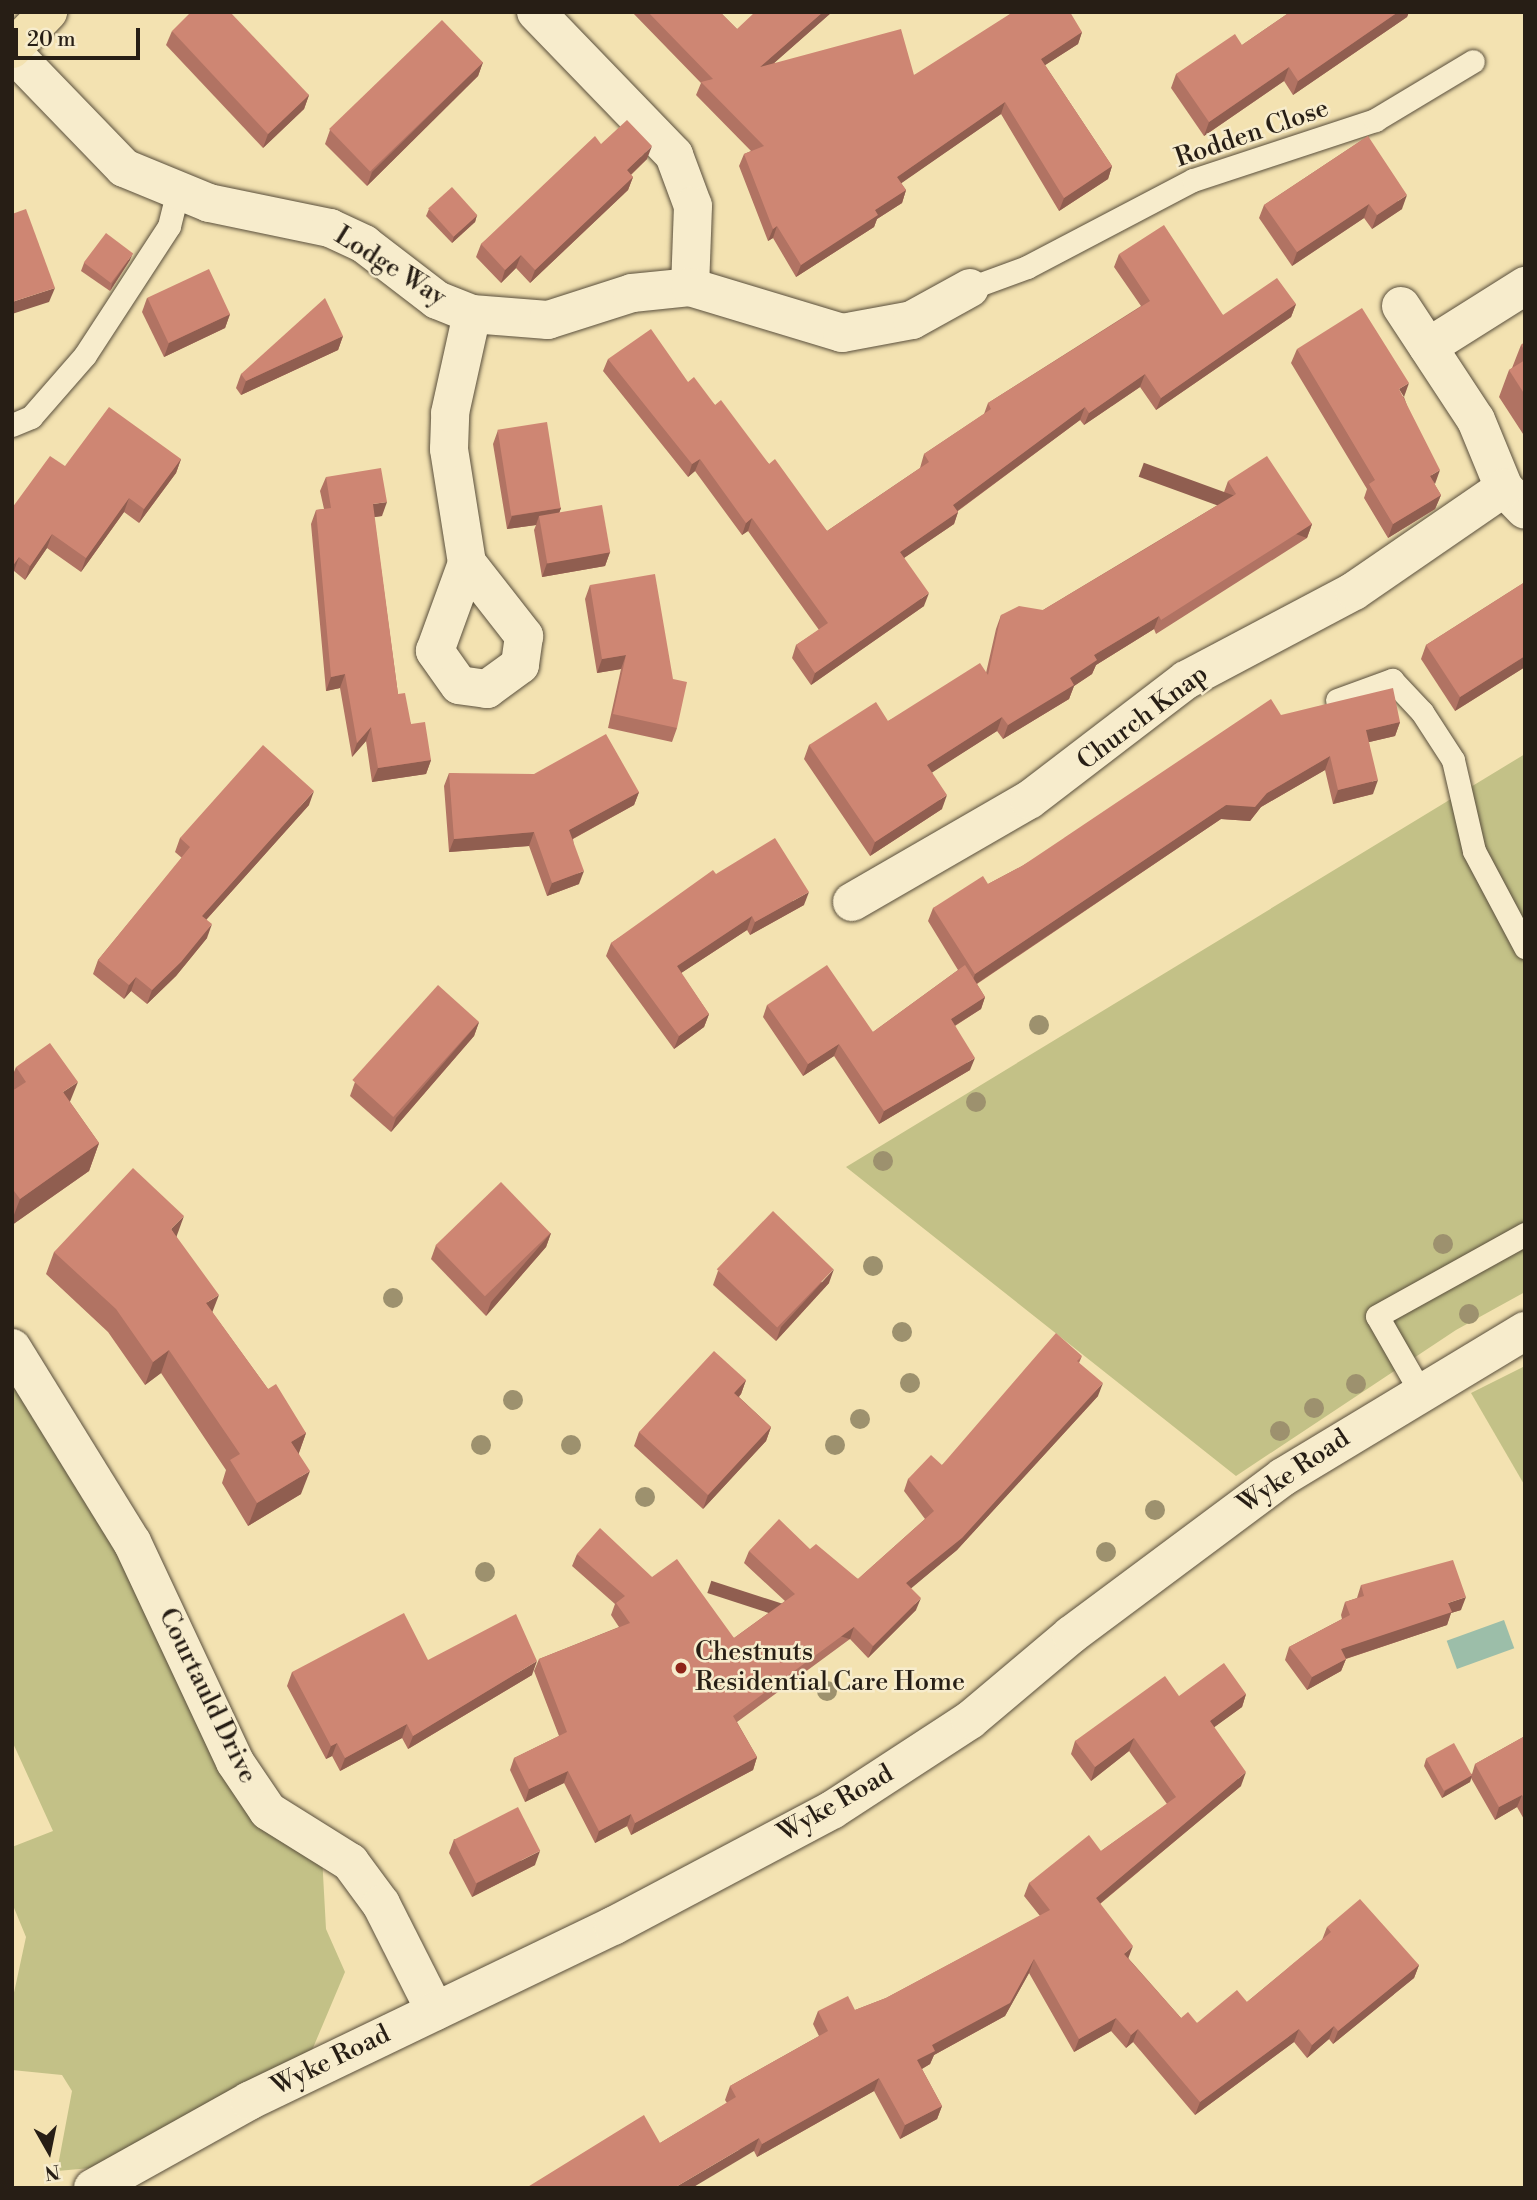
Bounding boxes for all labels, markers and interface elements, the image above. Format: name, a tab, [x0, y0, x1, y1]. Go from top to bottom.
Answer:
scale bar	[18, 14, 144, 58]
text: 20 m	[27, 27, 76, 53]
street label: Rodden Close	[1171, 93, 1333, 175]
street label: Lodge Way	[328, 220, 452, 314]
street label: Church Knap	[1072, 659, 1214, 777]
street label: Wyke Road	[1232, 1423, 1356, 1521]
street label: Courtauld Drive	[151, 1603, 263, 1789]
place label: Chestnuts Residential Care Home	[695, 1637, 965, 1698]
marker: Chestnuts Residential Care Home	[673, 1660, 689, 1676]
street label: Wyke Road	[773, 1759, 899, 1849]
street label: Wyke Road	[267, 2019, 395, 2103]
north arrow	[14, 2116, 84, 2186]
text: N	[43, 2159, 62, 2185]

